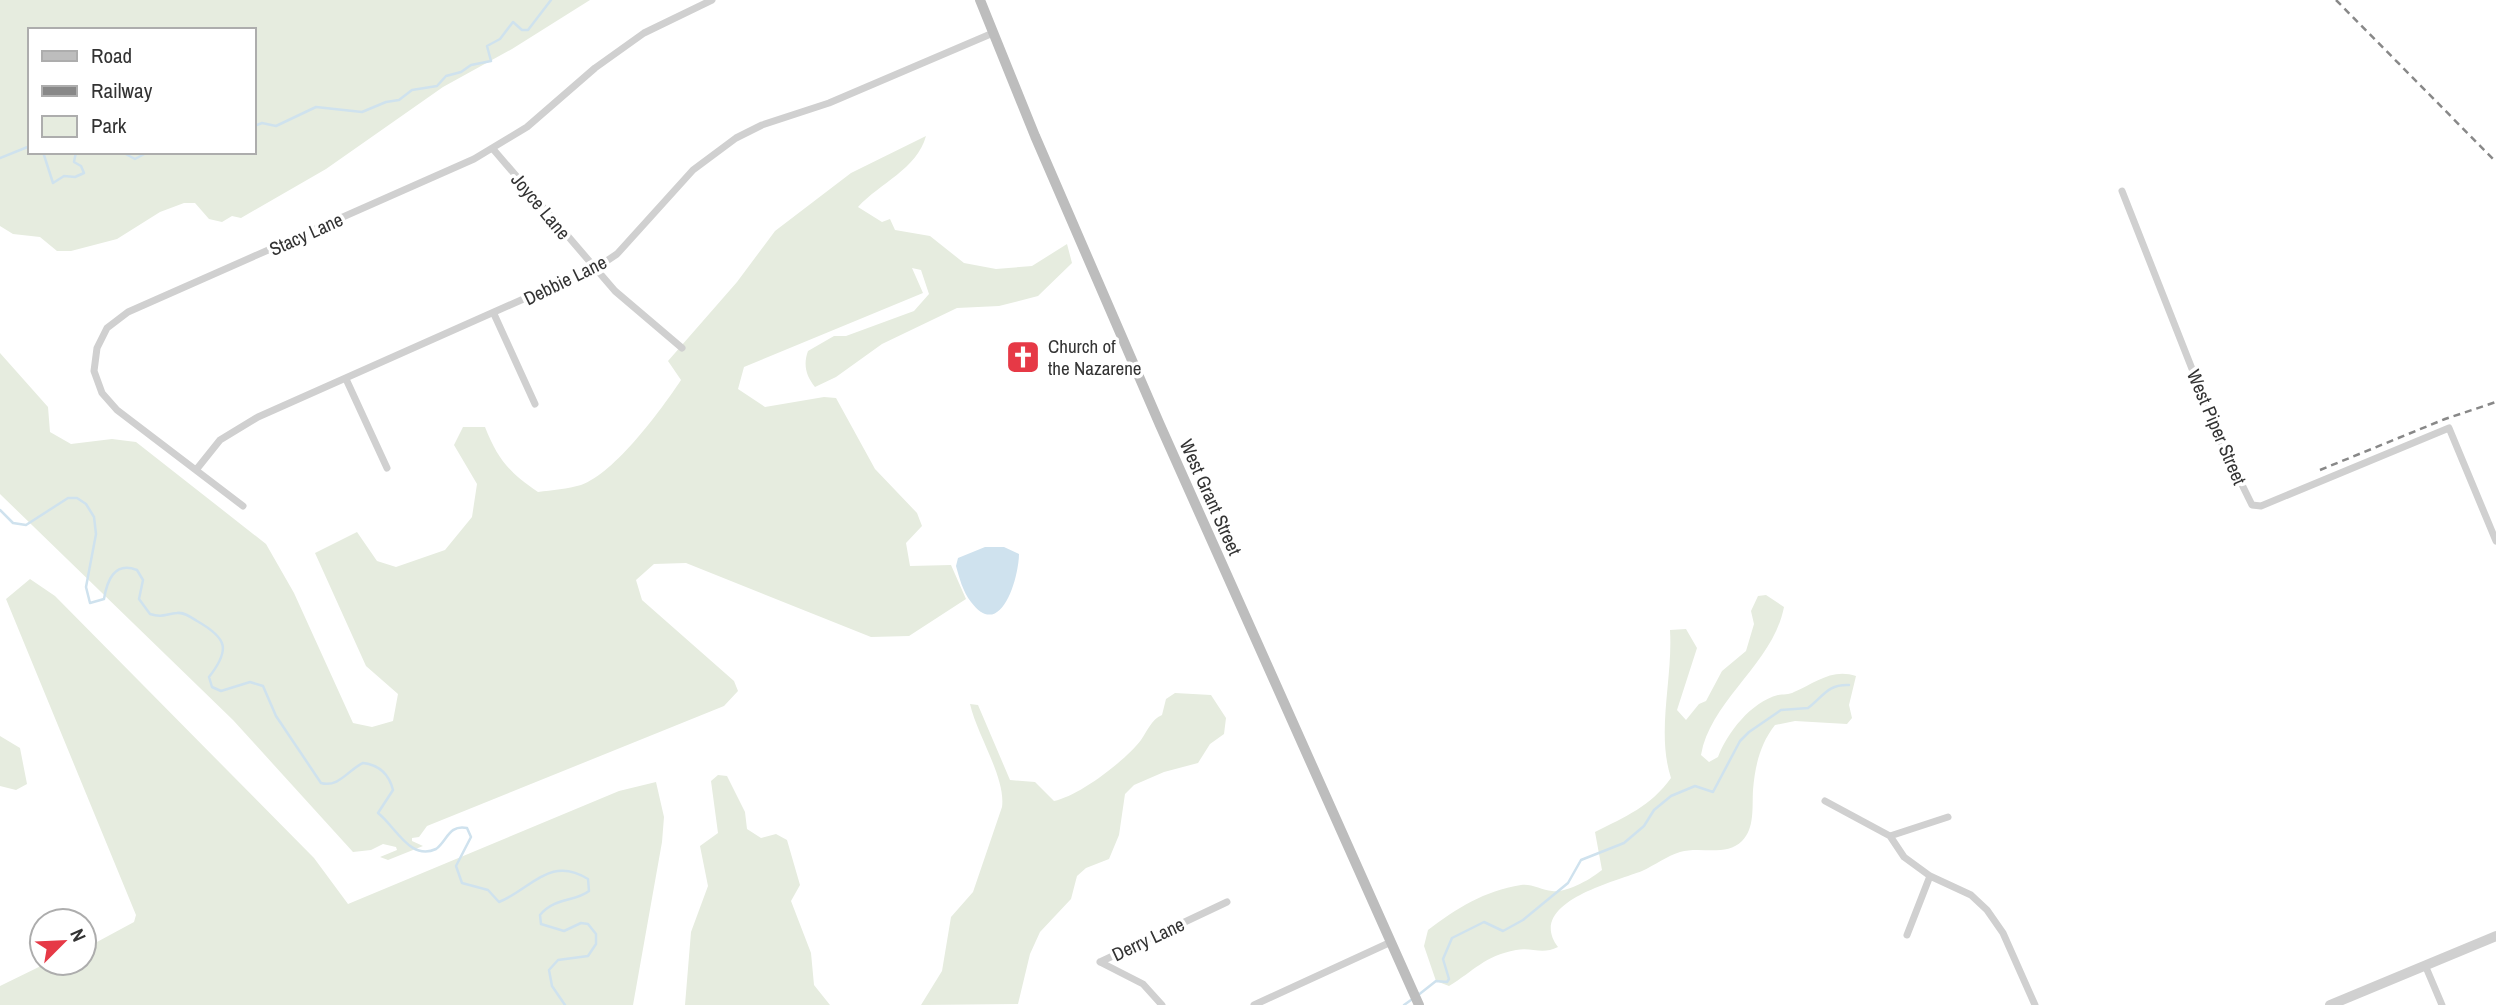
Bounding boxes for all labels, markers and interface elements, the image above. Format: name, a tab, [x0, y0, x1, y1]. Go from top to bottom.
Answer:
legend	[28, 28, 256, 154]
text: Road	[91, 41, 132, 70]
text: Railway	[91, 76, 153, 105]
text: Park	[91, 111, 127, 140]
street label: Joyce Lane	[505, 167, 577, 245]
street label: Stacy Lane	[265, 206, 347, 262]
street label: Debbie Lane	[519, 249, 611, 311]
place label: Church of the Nazarene	[1048, 333, 1142, 381]
church icon: Church of the Nazarene	[1004, 338, 1042, 376]
street label: West Piper Street	[2181, 365, 2253, 489]
street label: West Grant Street	[1174, 435, 1248, 560]
north arrow	[28, 907, 98, 977]
street label: Derry Lane	[1108, 911, 1188, 967]
text: N	[64, 925, 93, 946]

